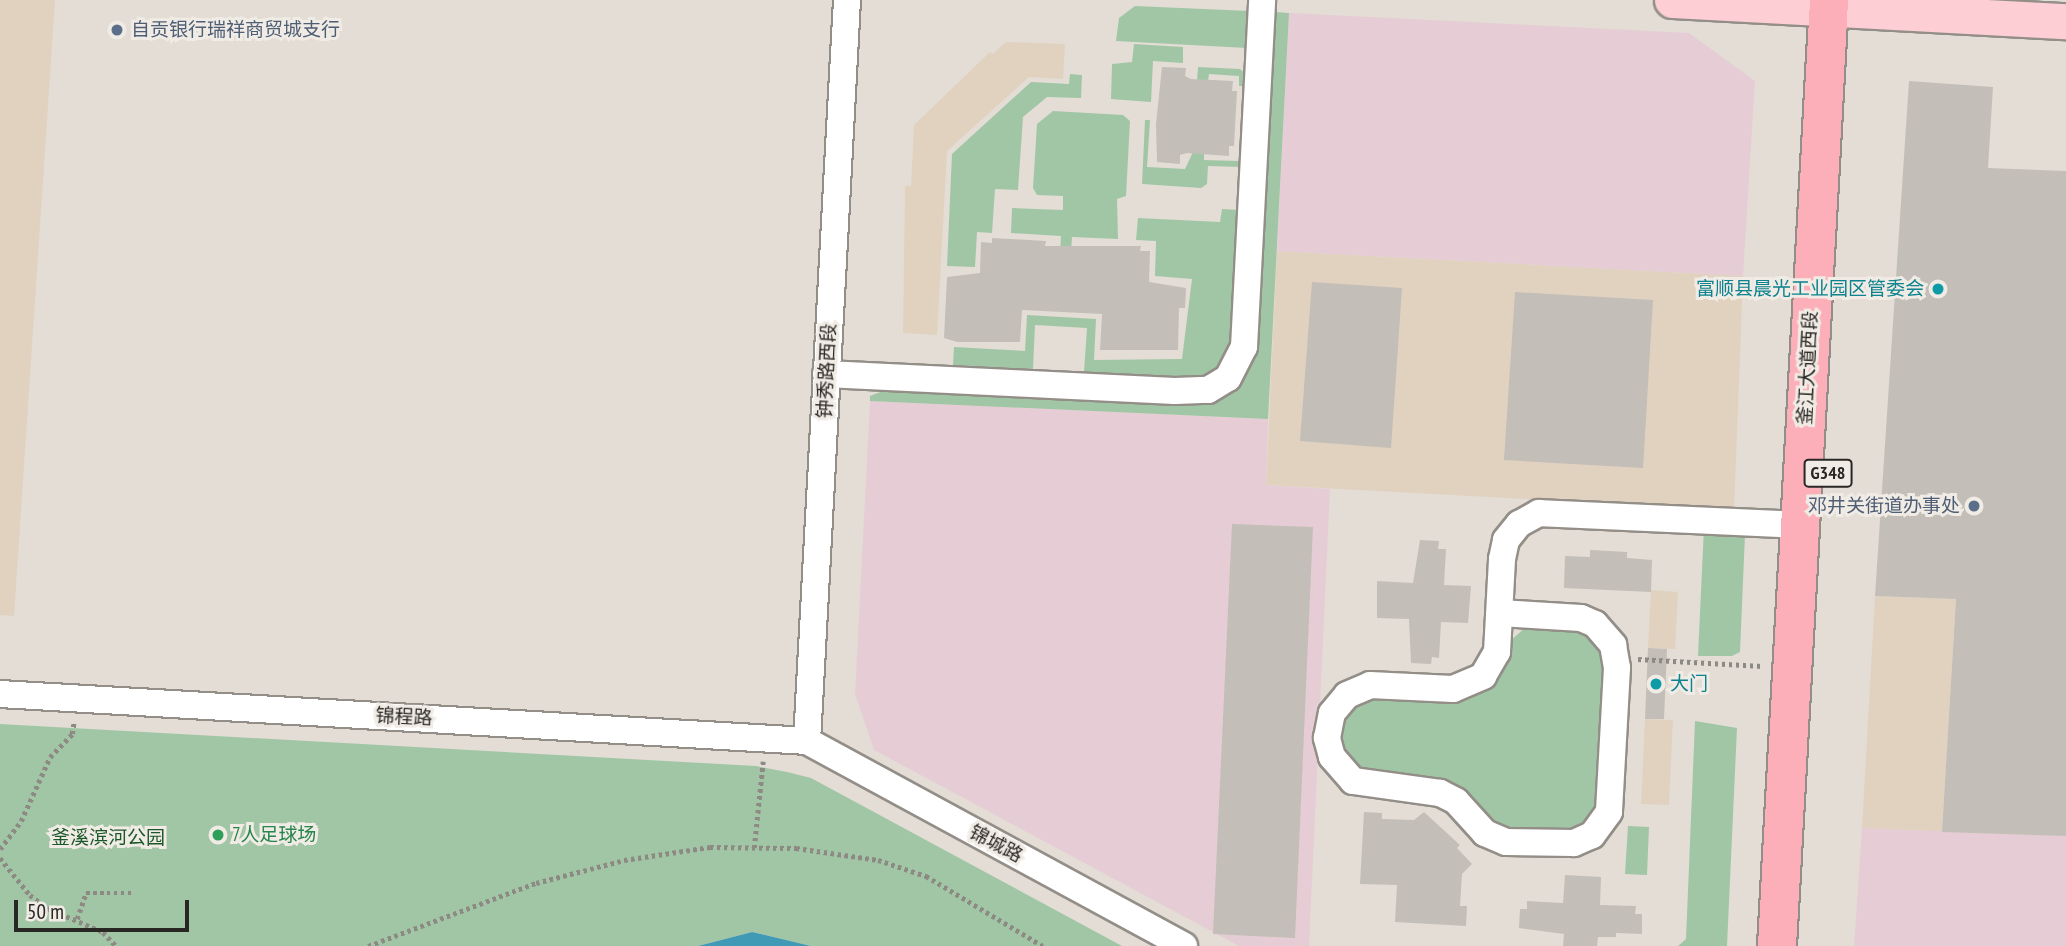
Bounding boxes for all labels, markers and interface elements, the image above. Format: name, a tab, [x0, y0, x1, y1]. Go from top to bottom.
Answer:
place label: 自贡银行瑞祥商贸城支行	[131, 19, 340, 41]
marker: 自贡银行瑞祥商贸城支行	[109, 22, 125, 38]
place label: 富顺县晨光工业园区管委会	[1696, 278, 1924, 300]
marker: 富顺县晨光工业园区管委会	[1930, 281, 1946, 297]
street label: 釜江大道西段	[1794, 310, 1822, 426]
street label: 钟秀路西段	[813, 323, 841, 419]
road number: G348	[1804, 458, 1853, 488]
place label: 邓井关街道办事处	[1808, 495, 1960, 517]
marker: 邓井关街道办事处	[1966, 498, 1982, 514]
place label: 大门	[1670, 673, 1708, 695]
marker: 大门	[1648, 676, 1664, 692]
street label: 锦程路	[375, 704, 433, 730]
street label: 锦城路	[965, 821, 1027, 867]
place label: 7人足球场	[232, 824, 317, 846]
park label: 釜溪滨河公园	[51, 827, 165, 849]
marker: 7人足球场	[210, 827, 226, 843]
scale bar	[18, 886, 192, 930]
text: 50 m	[27, 898, 64, 925]

